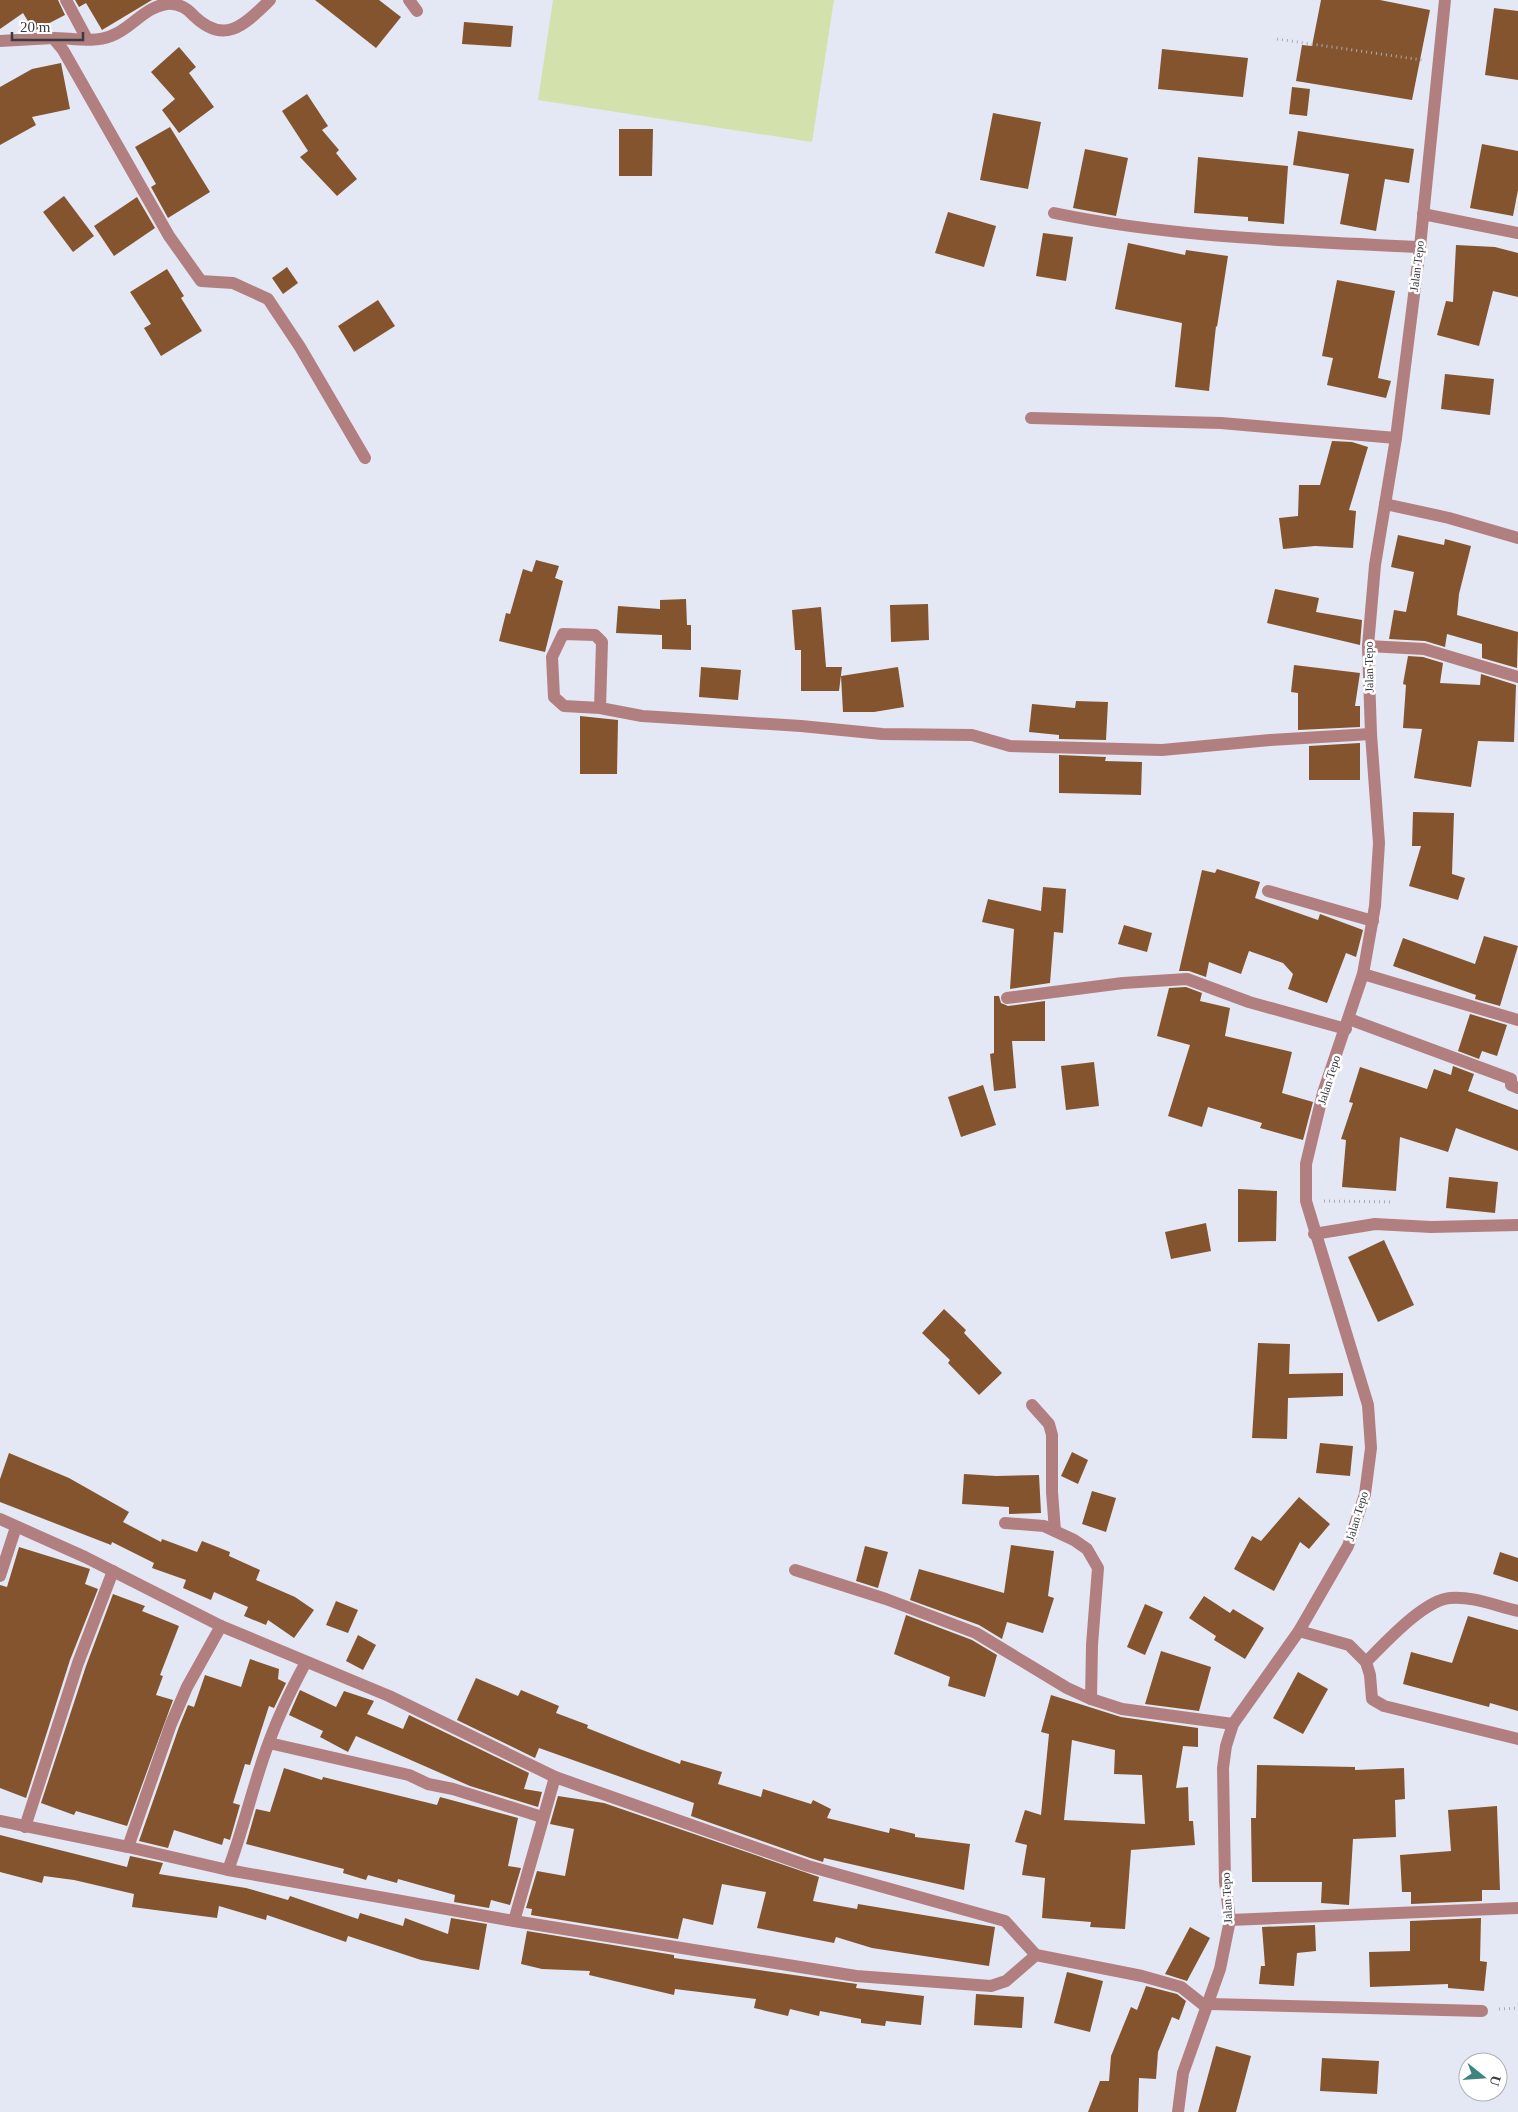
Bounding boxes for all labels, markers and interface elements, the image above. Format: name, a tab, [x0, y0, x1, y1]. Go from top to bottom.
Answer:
scale bar	[12, 10, 84, 42]
text: 20 m	[20, 19, 51, 35]
street label: Jalan Tepo	[1407, 240, 1427, 292]
street label: Jalan Tepo	[1362, 641, 1376, 693]
street label: Jalan Tepo	[1314, 1053, 1344, 1107]
street label: Jalan Tepo	[1343, 1489, 1371, 1543]
street label: Jalan Tepo	[1219, 1872, 1235, 1924]
north arrow	[1458, 2052, 1508, 2102]
text: U	[1486, 2074, 1504, 2088]

